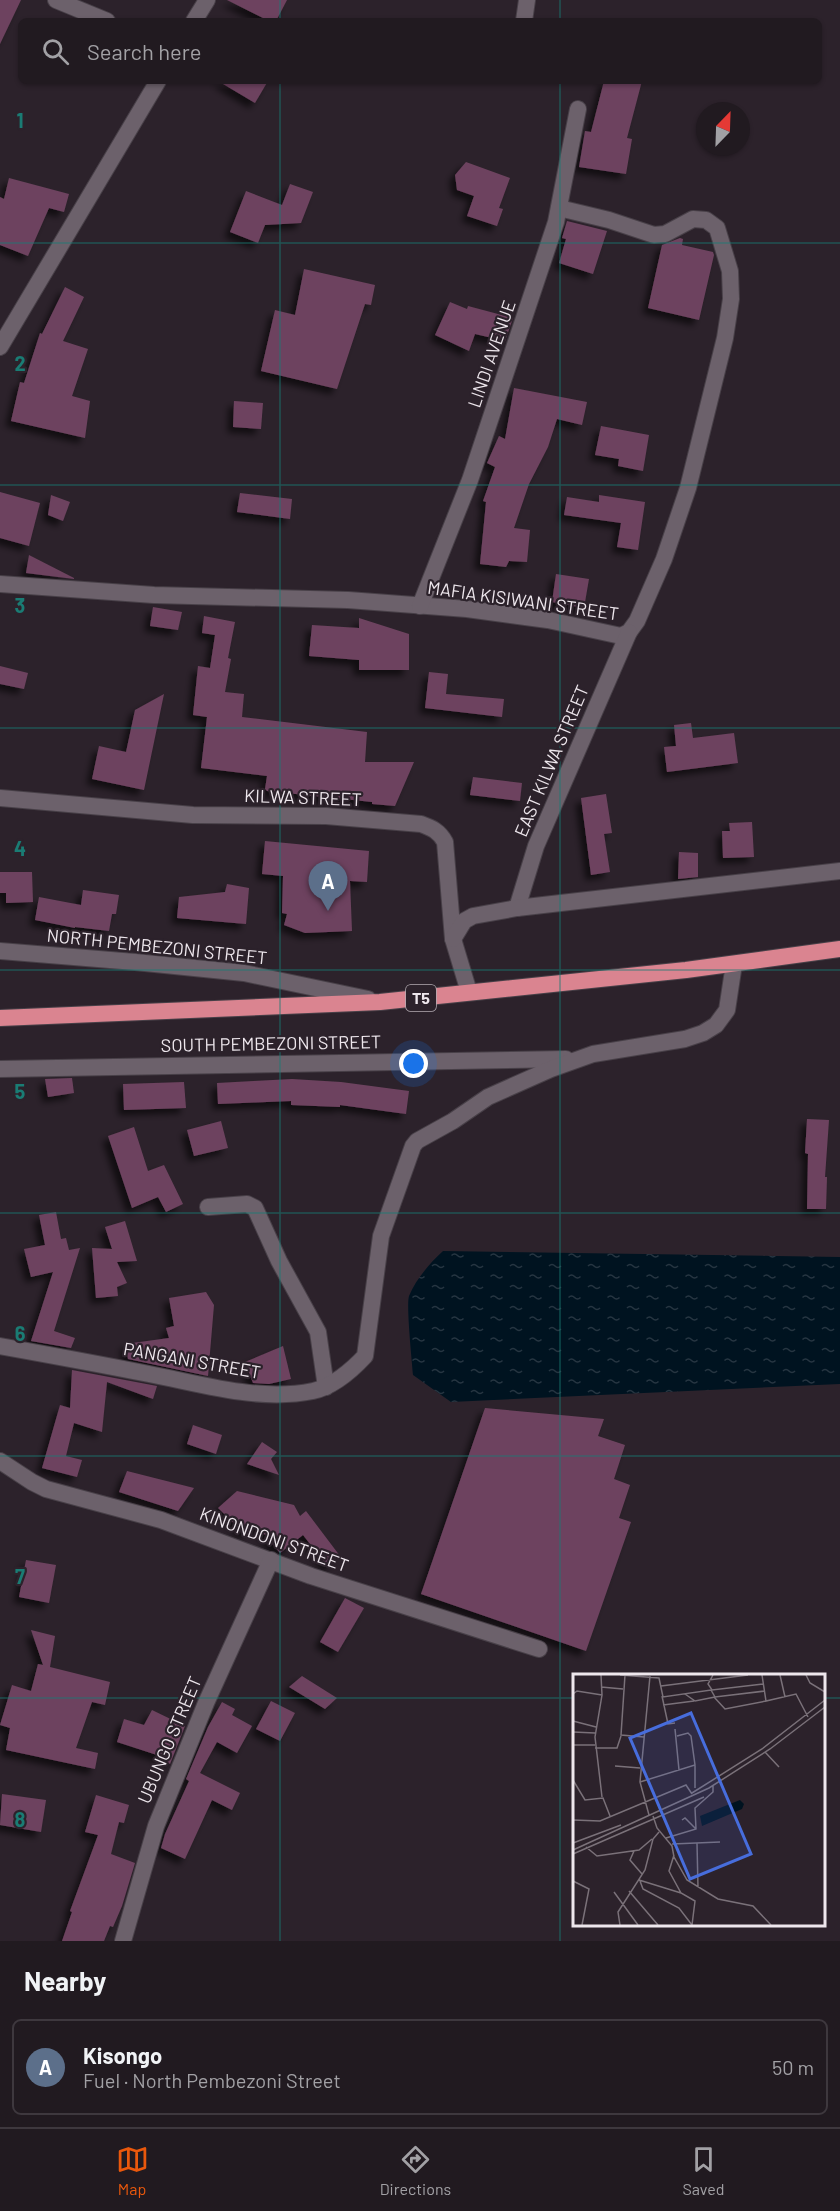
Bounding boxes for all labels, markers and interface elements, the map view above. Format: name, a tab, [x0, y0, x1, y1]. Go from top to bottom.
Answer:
search box	[18, 18, 822, 84]
icon: search	[39, 35, 72, 68]
text: Search here	[87, 38, 201, 64]
north arrow	[696, 102, 750, 156]
text: 1	[16, 108, 24, 132]
street label: LINDI AVENUE	[462, 297, 520, 410]
text: 2	[14, 351, 26, 375]
street label: MAFIA KISIWANI STREET	[426, 576, 620, 624]
text: 3	[15, 593, 25, 617]
street label: EAST KILWA STREET	[509, 681, 593, 840]
street label: KILWA STREET	[244, 784, 362, 810]
text: 4	[14, 836, 26, 860]
pin: A	[308, 862, 348, 911]
street label: NORTH PEMBEZONI STREET	[46, 923, 268, 969]
road number: T5	[406, 985, 436, 1011]
street label: SOUTH PEMBEZONI STREET	[161, 1030, 381, 1056]
your location	[399, 1049, 428, 1078]
text: 5	[15, 1079, 26, 1103]
text: 6	[15, 1321, 26, 1345]
street label: PANGANI STREET	[122, 1337, 263, 1383]
street label: KINONDONI STREET	[197, 1502, 352, 1576]
text: 7	[15, 1564, 25, 1588]
street label: UBUNGO STREET	[132, 1673, 206, 1807]
inset map	[573, 1674, 825, 1926]
text: 8	[15, 1807, 26, 1831]
text: Nearby	[24, 1965, 106, 1996]
text: Kisongo	[83, 2042, 162, 2068]
text: A	[39, 2055, 52, 2079]
text: 50 m	[772, 2055, 814, 2079]
text: Fuel · North Pembezoni Street	[83, 2068, 341, 2092]
tab: Map	[116, 2143, 149, 2198]
tab: Directions	[380, 2143, 451, 2198]
tab: Saved	[682, 2143, 724, 2198]

